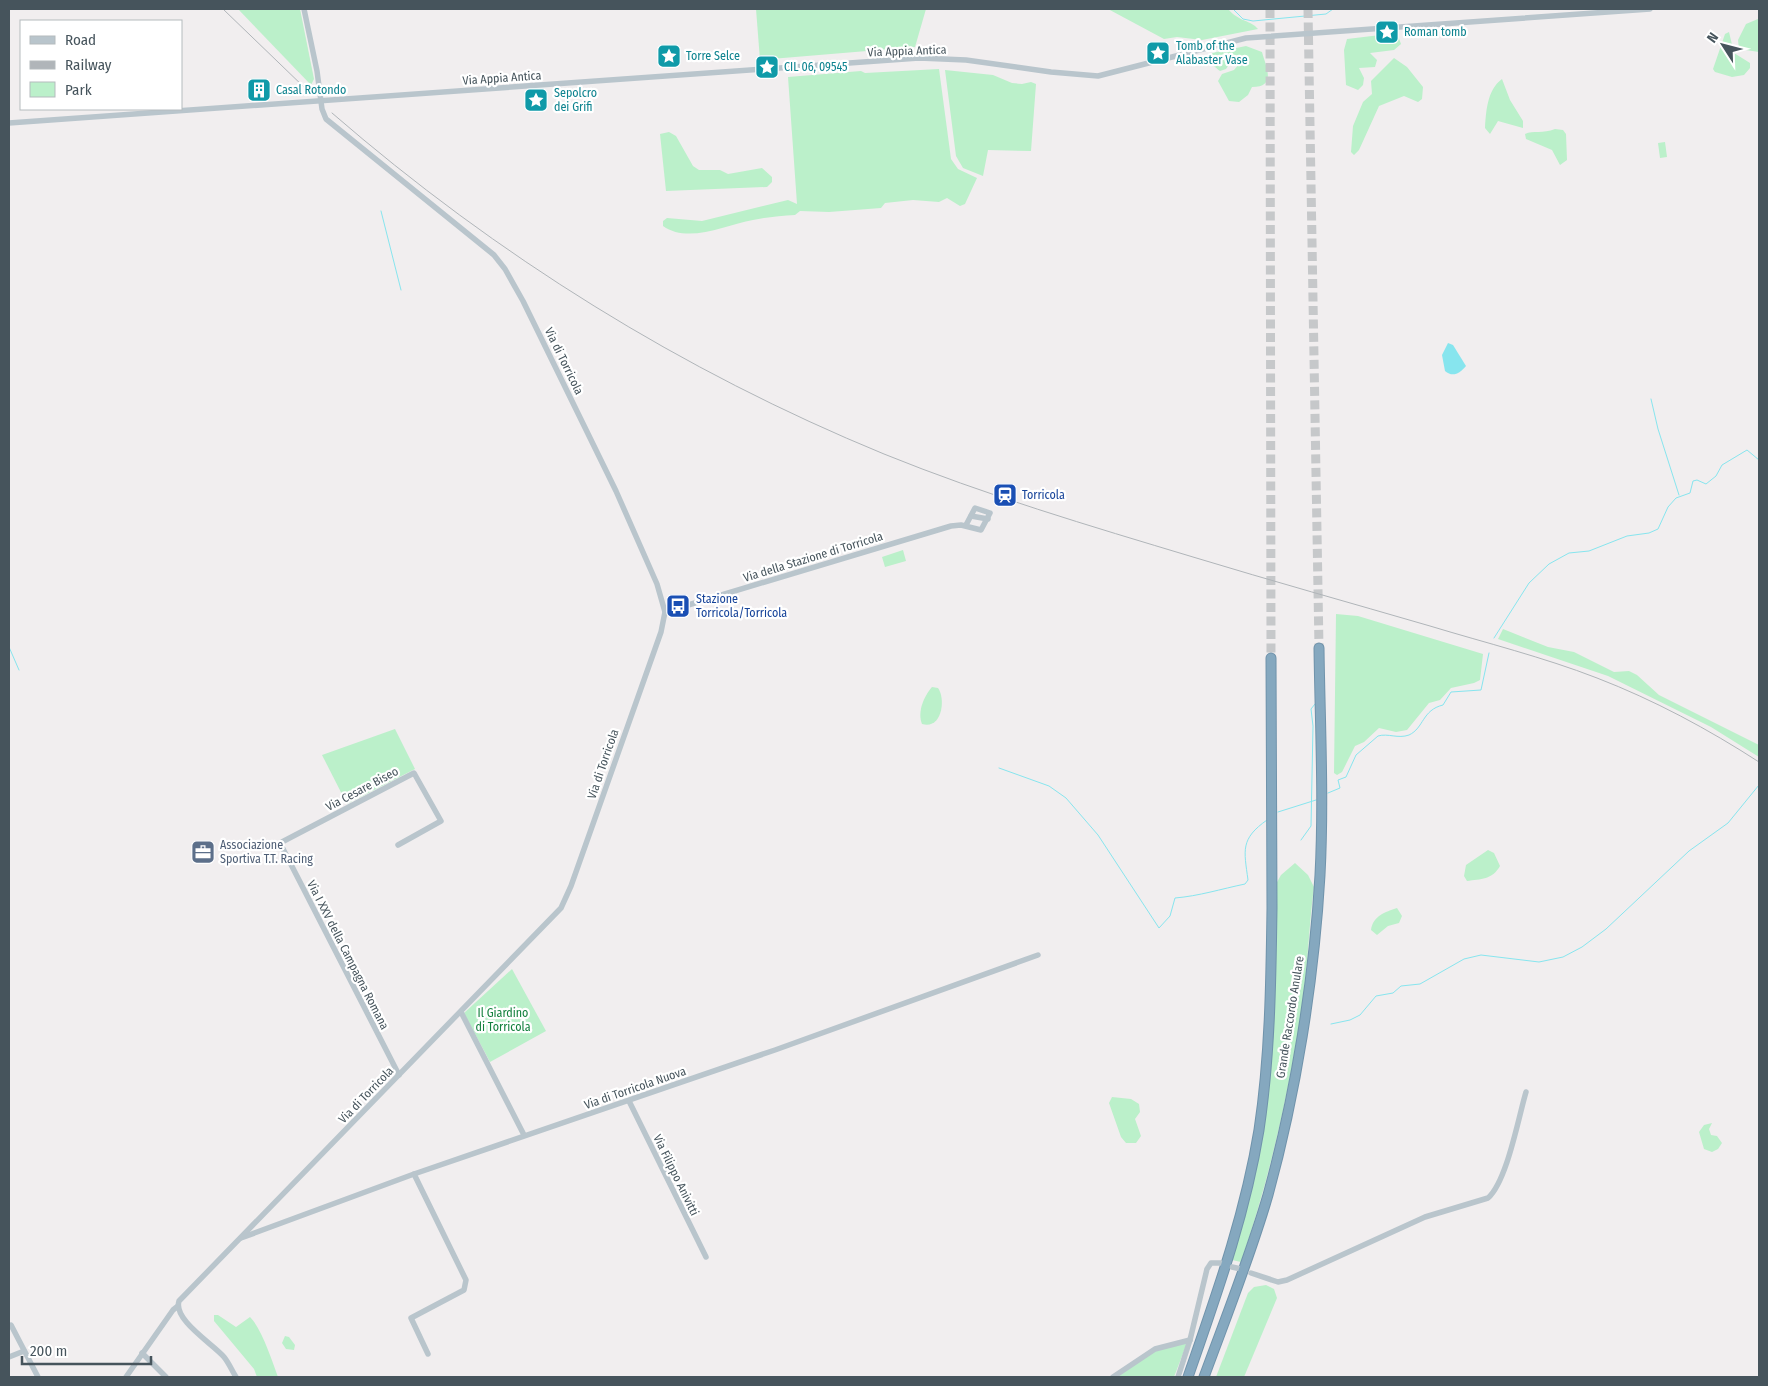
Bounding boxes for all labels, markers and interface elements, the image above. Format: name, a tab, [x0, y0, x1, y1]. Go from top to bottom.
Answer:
place icon: Roman tomb	[1374, 19, 1400, 45]
legend	[20, 20, 182, 110]
north arrow	[1698, 20, 1748, 70]
place label: Roman tomb	[1404, 25, 1467, 39]
text: N	[1704, 29, 1722, 46]
text: Road	[65, 31, 96, 49]
place label: Tomb of the Alabaster Vase	[1176, 39, 1248, 67]
place icon: Tomb of the Alabaster Vase	[1145, 40, 1171, 66]
place icon: Torre Selce	[656, 43, 682, 69]
street label: Via Appia Antica	[867, 43, 947, 59]
place label: Torre Selce	[686, 49, 740, 63]
place icon: CIL 06, 09545	[754, 54, 780, 80]
text: Railway	[65, 56, 112, 74]
place label: CIL 06, 09545	[784, 60, 848, 74]
street label: Via Appia Antica	[462, 68, 542, 88]
building icon: Casal Rotondo	[246, 77, 272, 103]
text: Park	[65, 81, 92, 99]
place label: Casal Rotondo	[276, 83, 346, 97]
place label: Sepolcro dei Grifi	[554, 86, 597, 114]
place icon: Sepolcro dei Grifi	[523, 87, 549, 113]
street label: Via di Torricola	[542, 325, 586, 397]
station icon: Torricola	[992, 482, 1018, 508]
place label: Torricola	[1022, 488, 1065, 502]
street label: Via della Stazione di Torricola	[742, 529, 885, 585]
place label: Stazione Torricola/Torricola	[696, 592, 787, 620]
bus stop icon: Stazione Torricola/Torricola	[665, 593, 691, 619]
street label: Via di Torricola	[585, 727, 622, 801]
street label: Via Cesare Biseo	[323, 764, 401, 814]
place label: Associazione Sportiva T.T. Racing	[220, 838, 313, 866]
office icon: Associazione Sportiva T.T. Racing	[190, 839, 216, 865]
street label: Via I XXV della Campagna Romana	[304, 878, 392, 1032]
street label: Grande Raccordo Anulare	[1273, 955, 1307, 1079]
park label: Il Giardino di Torricola	[475, 1006, 531, 1034]
street label: Via di Torricola	[336, 1064, 396, 1126]
street label: Via di Torricola Nuova	[582, 1064, 688, 1112]
street label: Via Filippo Anivitti	[650, 1132, 702, 1218]
scale bar	[22, 1334, 151, 1366]
text: 200 m	[30, 1342, 67, 1360]

